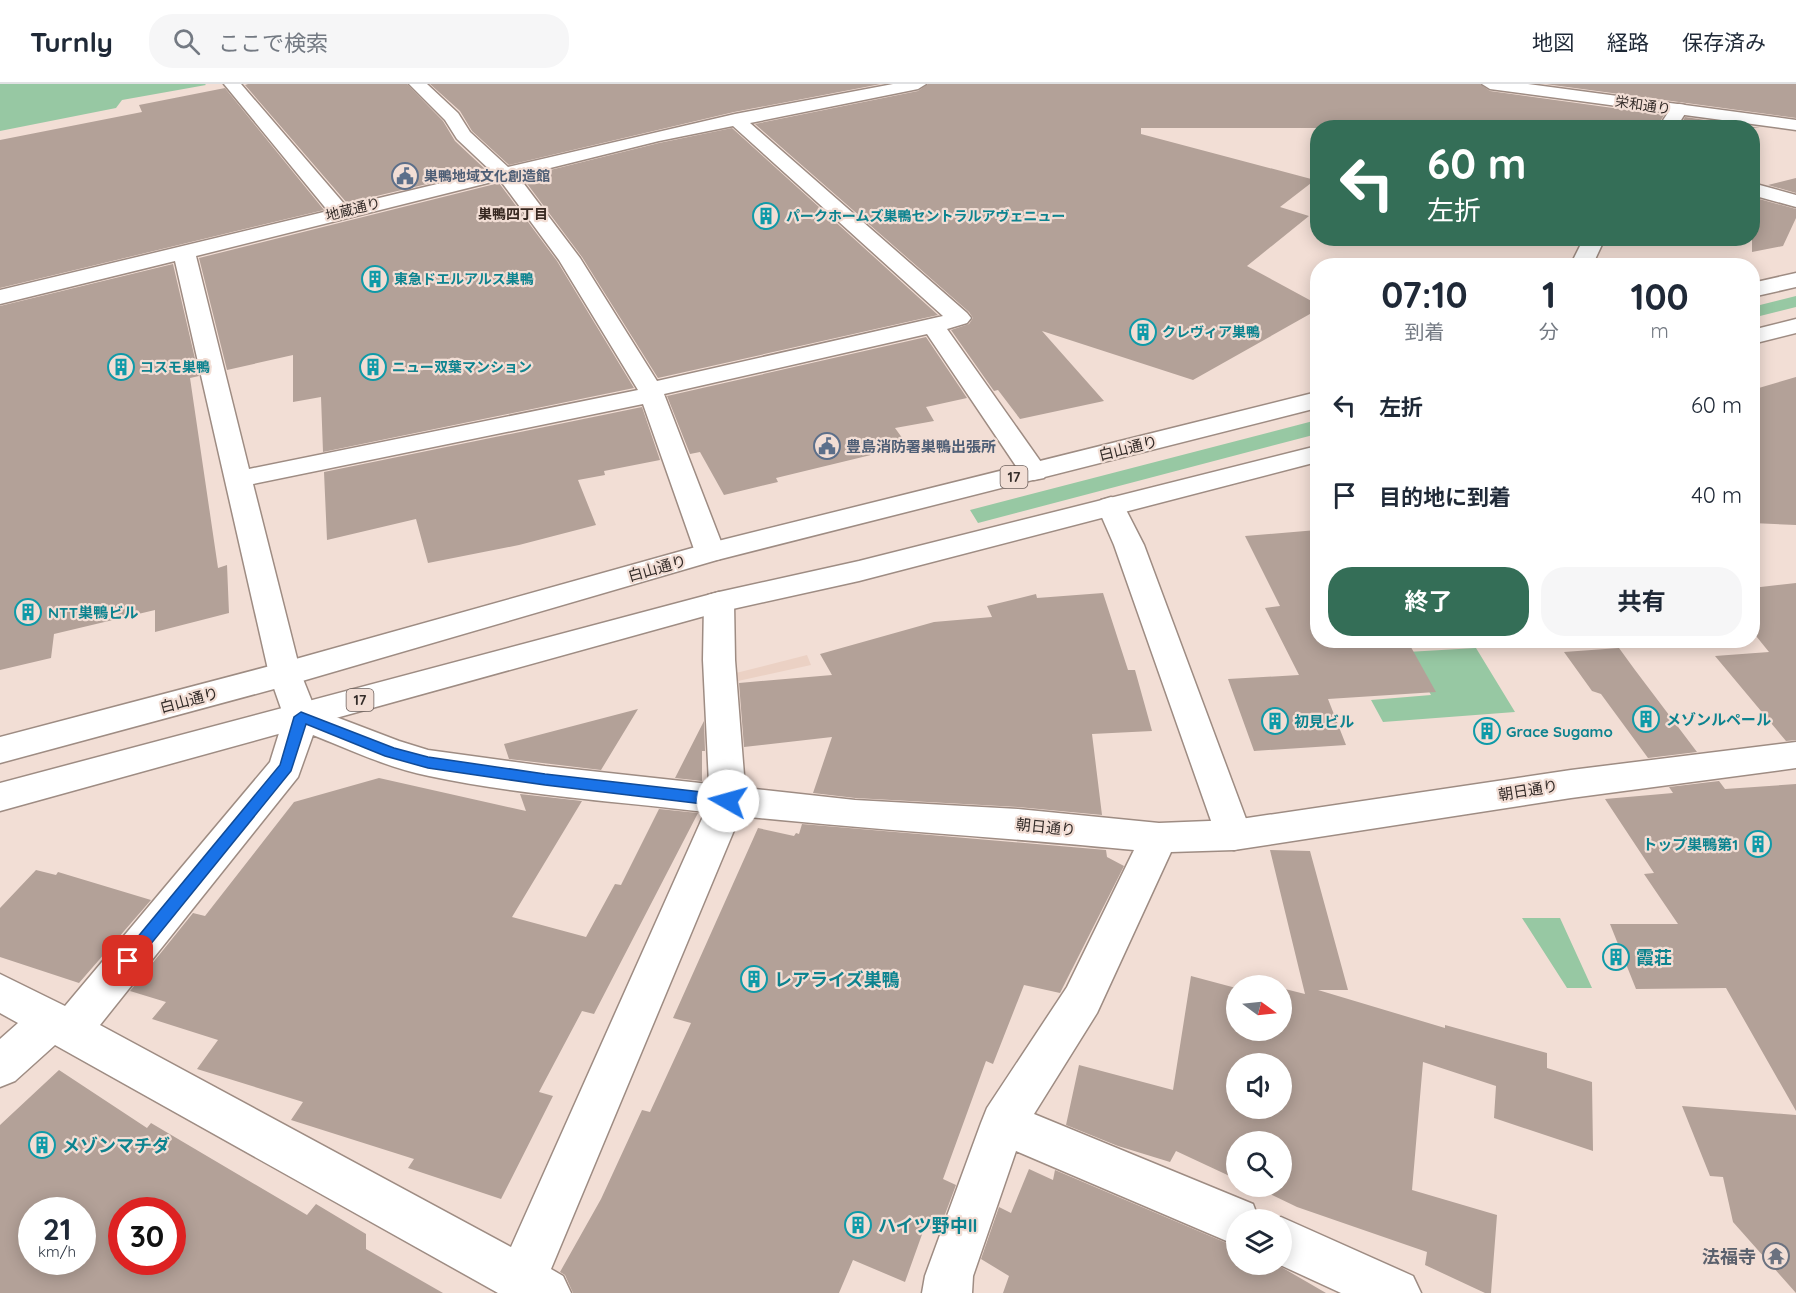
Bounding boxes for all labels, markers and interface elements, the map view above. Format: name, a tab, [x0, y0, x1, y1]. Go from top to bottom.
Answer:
search box	[149, 14, 569, 68]
text: Turnly	[30, 24, 113, 59]
icon: search	[170, 25, 203, 58]
text: ここで検索	[218, 29, 328, 57]
text: 地図	[1532, 29, 1574, 55]
text: 経路	[1607, 29, 1649, 55]
text: 保存済み	[1682, 29, 1766, 55]
street label: 栄和通り	[1614, 92, 1672, 118]
text: 60 m	[1427, 137, 1527, 190]
icon: left	[1328, 144, 1406, 222]
public building icon: 巣鴨地域文化創造館	[390, 161, 420, 191]
place label: 巣鴨地域文化創造館	[424, 167, 550, 185]
street label: 地蔵通り	[324, 193, 382, 225]
text: 左折	[1427, 193, 1481, 227]
building icon: パークホームズ巣鴨セントラルアヴェニュー	[751, 201, 781, 231]
district label: 巣鴨四丁目	[478, 205, 548, 223]
place label: パークホームズ巣鴨セントラルアヴェニュー	[786, 207, 1066, 225]
building icon: 東急ドエルアルス巣鴨	[360, 264, 390, 294]
place label: 東急ドエルアルス巣鴨	[394, 270, 534, 288]
text: 07:10	[1381, 272, 1468, 317]
text: 1	[1542, 272, 1556, 317]
text: 100	[1630, 274, 1689, 319]
building icon: クレヴィア巣鴨	[1128, 317, 1158, 347]
text: m	[1650, 318, 1669, 343]
text: 到着	[1405, 319, 1445, 344]
text: 分	[1539, 319, 1559, 344]
place label: クレヴィア巣鴨	[1162, 323, 1260, 341]
building icon: コスモ巣鴨	[106, 352, 136, 382]
building icon: ニュー双葉マンション	[358, 352, 388, 382]
place label: コスモ巣鴨	[140, 358, 210, 376]
place label: ニュー双葉マンション	[392, 358, 532, 376]
icon: left	[1328, 389, 1361, 422]
text: 60 m	[1691, 391, 1742, 419]
text: 左折	[1379, 393, 1423, 421]
public building icon: 豊島消防署巣鴨出張所	[812, 431, 842, 461]
street label: 白山通り	[1097, 432, 1159, 464]
place label: 豊島消防署巣鴨出張所	[846, 437, 996, 456]
road number: 17	[1000, 466, 1028, 488]
icon: arrive	[1328, 479, 1361, 512]
text: 40 m	[1691, 481, 1742, 509]
text: 目的地に到着	[1379, 483, 1511, 511]
street label: 白山通り	[626, 551, 688, 585]
button: 終了	[1328, 567, 1529, 636]
button: 共有	[1541, 567, 1742, 636]
building icon: NTT巣鴨ビル	[13, 597, 43, 627]
place label: NTT巣鴨ビル	[48, 603, 138, 622]
street label: 白山通り	[158, 683, 220, 717]
road number: 17	[346, 689, 374, 711]
building icon: メゾンルペール	[1631, 704, 1661, 734]
building icon: 初見ビル	[1260, 706, 1290, 736]
place label: メゾンルペール	[1666, 710, 1771, 729]
place label: 初見ビル	[1294, 712, 1354, 731]
building icon: Grace Sugamo	[1472, 716, 1502, 746]
place label: Grace Sugamo	[1506, 722, 1613, 741]
position arrow	[696, 769, 760, 833]
street label: 朝日通り	[1497, 776, 1559, 804]
street label: 朝日通り	[1015, 814, 1077, 840]
building icon: トップ巣鴨第1	[1743, 829, 1773, 859]
place label: トップ巣鴨第1	[1642, 835, 1738, 854]
pin	[102, 935, 153, 986]
building icon: 霞荘	[1601, 942, 1631, 972]
icon: arrive	[111, 944, 144, 977]
place label: 霞荘	[1636, 946, 1672, 969]
building icon: レアライズ巣鴨	[739, 964, 769, 994]
place label: レアライズ巣鴨	[774, 968, 899, 991]
north arrow	[1226, 975, 1292, 1041]
map controls	[1226, 975, 1292, 1275]
button: sound	[1226, 1053, 1292, 1119]
building icon: メゾンマチダ	[27, 1130, 57, 1160]
button: search	[1226, 1131, 1292, 1197]
place label: メゾンマチダ	[62, 1134, 170, 1157]
speed limit sign: 30	[108, 1197, 186, 1275]
button: layers	[1226, 1209, 1292, 1275]
text: 21	[43, 1210, 71, 1248]
building icon: ハイツ野中II	[843, 1210, 873, 1240]
place label: ハイツ野中II	[878, 1214, 978, 1237]
temple icon: 法福寺	[1761, 1241, 1791, 1271]
text: km/h	[38, 1242, 76, 1261]
place label: 法福寺	[1702, 1245, 1756, 1268]

